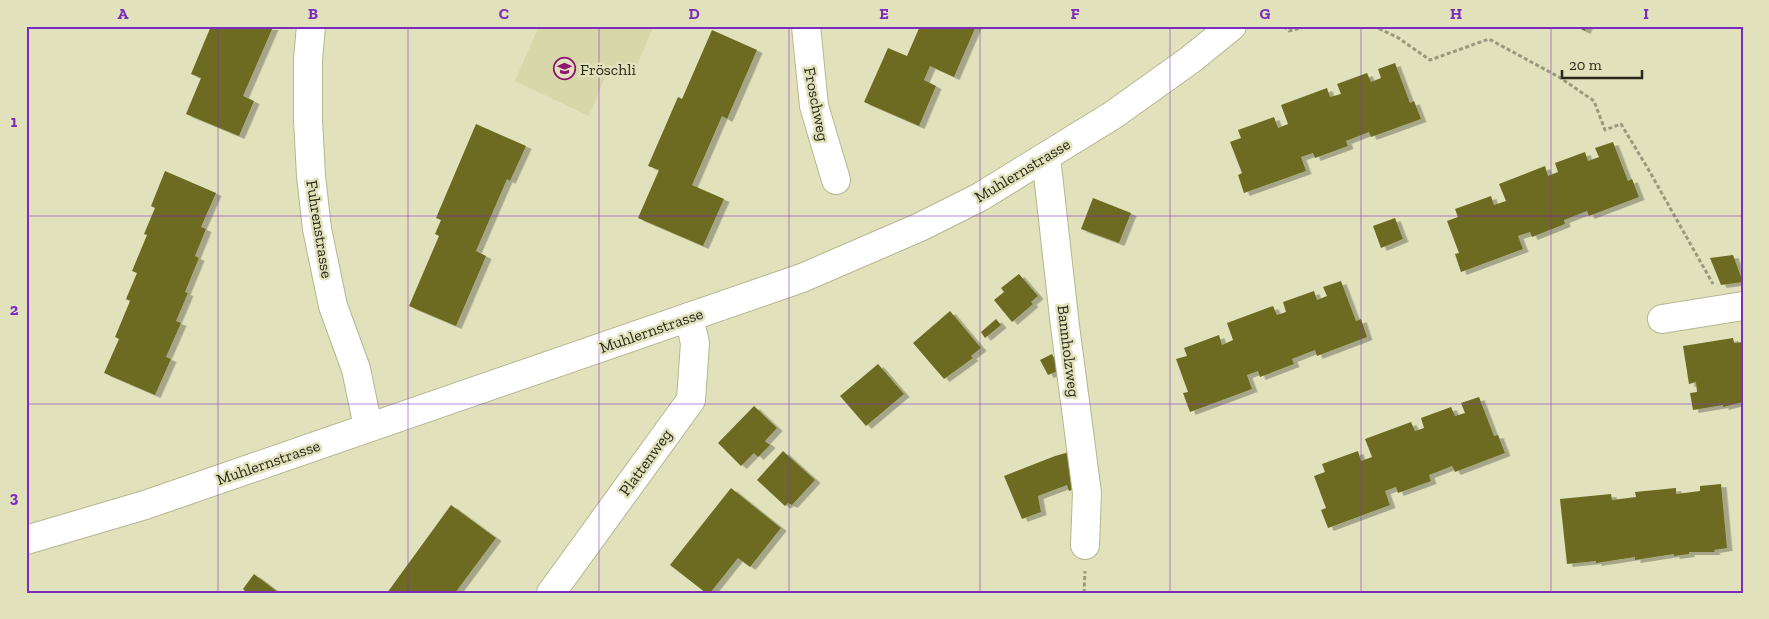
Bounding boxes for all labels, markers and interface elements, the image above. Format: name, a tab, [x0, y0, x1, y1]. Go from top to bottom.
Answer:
text: A	[118, 4, 129, 23]
text: B	[308, 4, 318, 23]
text: C	[499, 4, 509, 23]
text: D	[688, 4, 700, 23]
text: E	[879, 4, 889, 23]
text: F	[1070, 4, 1080, 23]
text: G	[1260, 4, 1271, 23]
text: H	[1450, 4, 1462, 23]
text: I	[1643, 4, 1649, 23]
scale bar	[1562, 48, 1642, 80]
text: 20 m	[1569, 56, 1602, 74]
school or university icon: Fröschli	[552, 57, 576, 81]
place label: Fröschli	[580, 60, 636, 79]
street label: Froschweg	[800, 65, 833, 143]
text: 1	[11, 112, 18, 131]
street label: Muhlernstrasse	[971, 134, 1074, 206]
street label: Fuhrenstrasse	[302, 179, 337, 280]
text: 2	[10, 300, 19, 319]
street label: Muhlernstrasse	[597, 304, 705, 357]
street label: Bannholzweg	[1053, 304, 1084, 399]
street label: Plattenweg	[615, 425, 676, 499]
street label: Muhlernstrasse	[214, 436, 322, 489]
text: 3	[10, 488, 19, 507]

